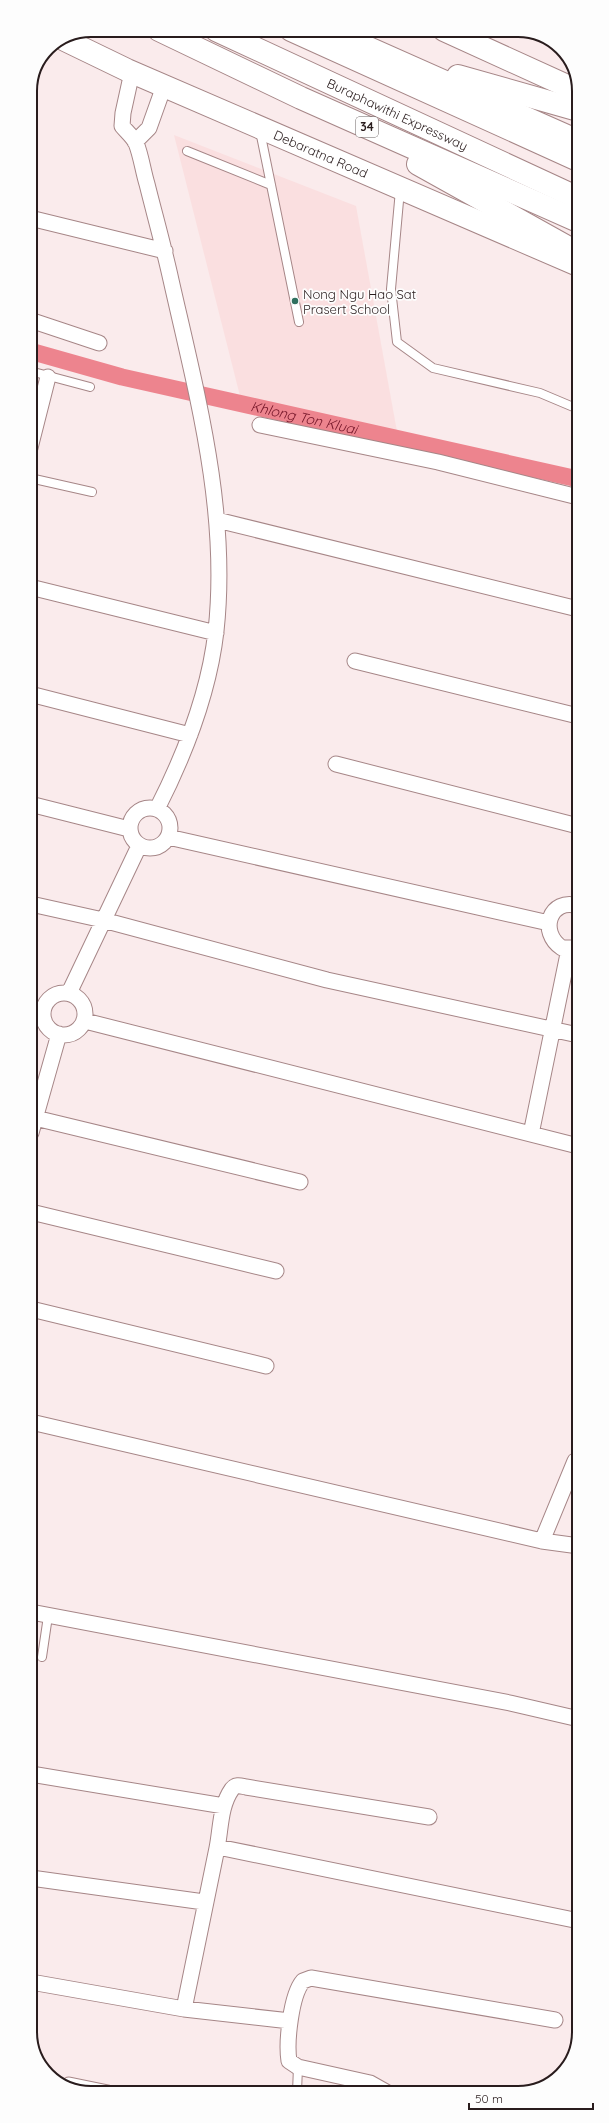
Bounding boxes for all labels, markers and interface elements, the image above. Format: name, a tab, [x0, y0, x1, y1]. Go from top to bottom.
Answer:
street label: Buraphawithi Expressway	[324, 75, 470, 154]
road number: 34	[356, 117, 378, 137]
street label: Debaratna Road	[271, 126, 370, 181]
place label: Nong Ngu Hao Sat Prasert School	[303, 286, 416, 317]
marker: Nong Ngu Hao Sat Prasert School	[290, 296, 300, 306]
water label: Khlong Ton Kluai	[249, 397, 361, 439]
scale bar	[469, 2085, 593, 2111]
text: 50 m	[475, 2091, 503, 2106]

